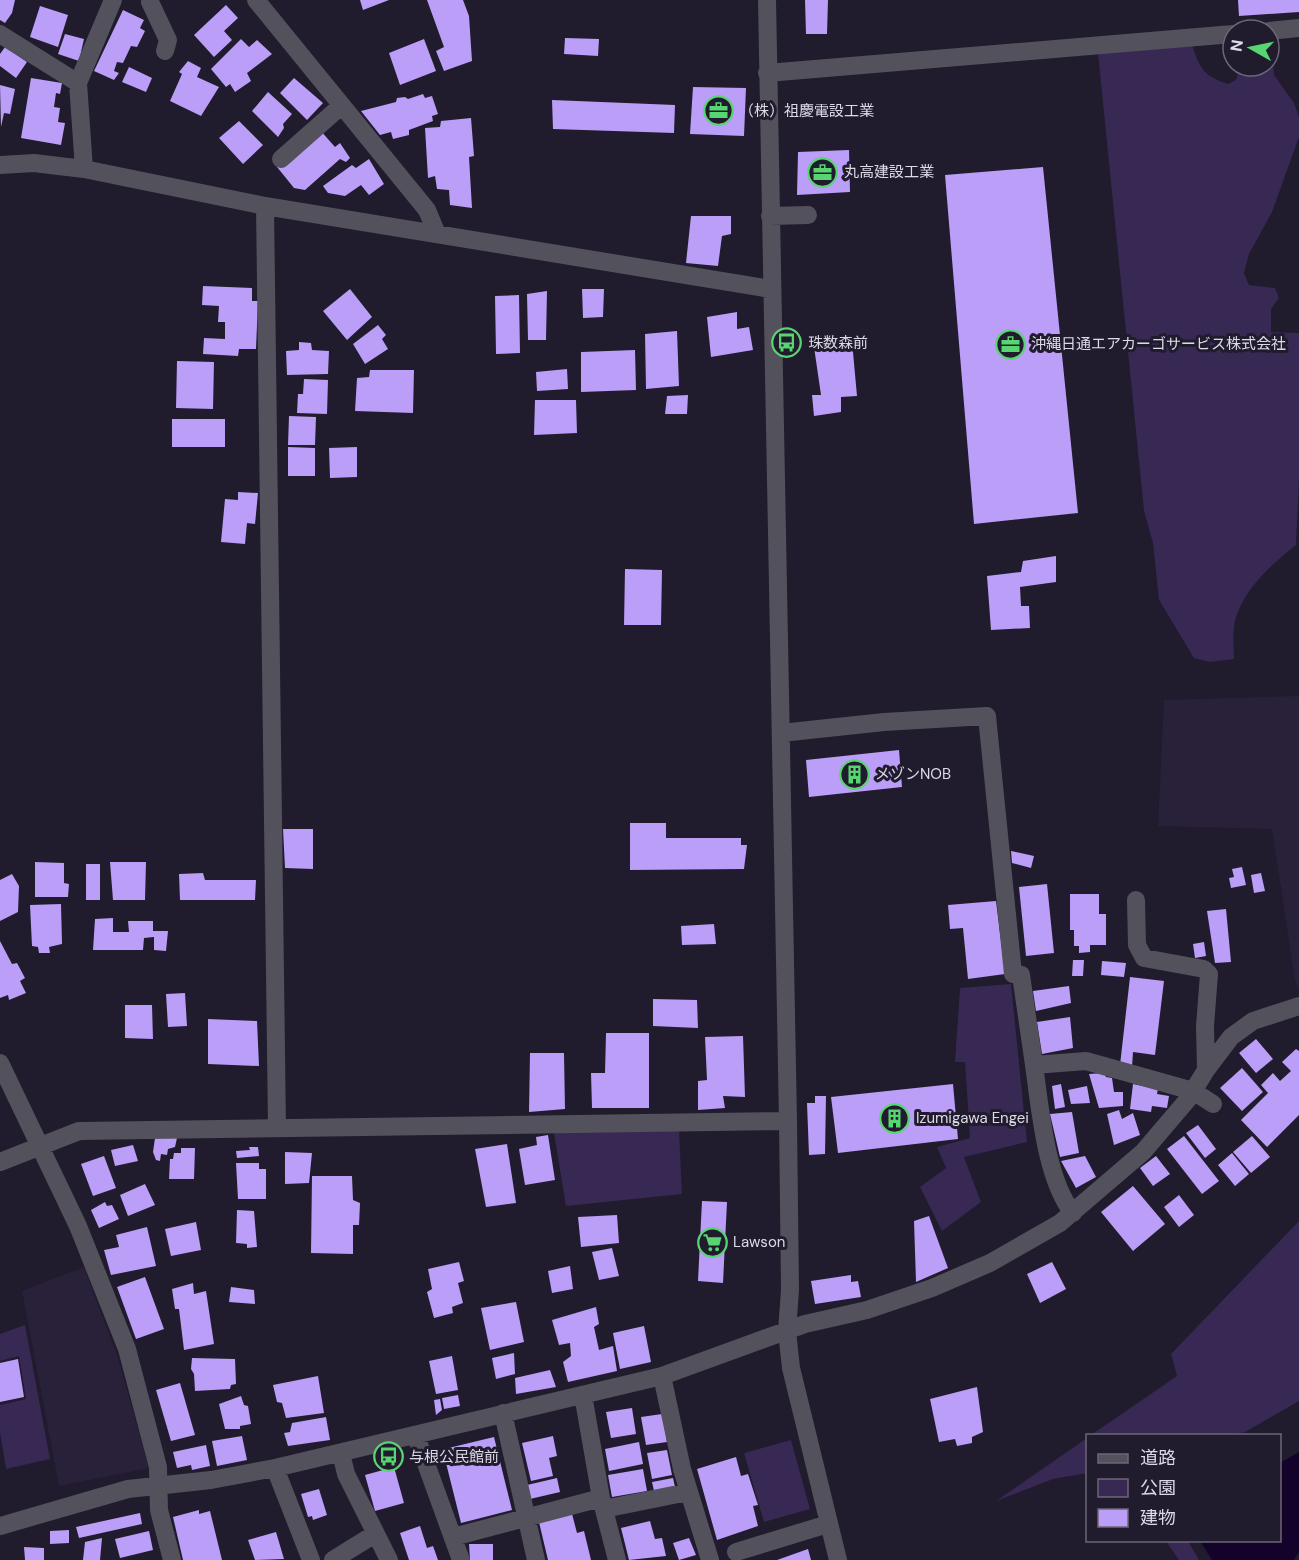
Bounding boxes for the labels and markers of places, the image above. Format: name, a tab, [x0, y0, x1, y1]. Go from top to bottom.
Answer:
office icon: （株）祖慶電設工業	[702, 95, 734, 127]
place label: （株）祖慶電設工業	[739, 101, 874, 121]
office icon: 丸高建設工業	[807, 156, 839, 188]
place label: 丸高建設工業	[844, 162, 934, 182]
bus stop icon: 珠数森前	[771, 327, 803, 359]
office icon: 沖縄日通エアカーゴサービス株式会社	[994, 328, 1026, 360]
place label: 珠数森前	[808, 333, 868, 353]
place label: 沖縄日通エアカーゴサービス株式会社	[1031, 334, 1286, 354]
building icon: メゾンNOB	[838, 758, 870, 790]
place label: メゾンNOB	[875, 764, 951, 784]
building icon: Izumigawa Engei	[879, 1102, 911, 1134]
place label: Izumigawa Engei	[916, 1108, 1029, 1128]
supermarket icon: Lawson	[696, 1226, 728, 1258]
place label: Lawson	[733, 1232, 785, 1252]
bus stop icon: 与根公民館前	[372, 1441, 404, 1473]
place label: 与根公民館前	[409, 1447, 499, 1467]

